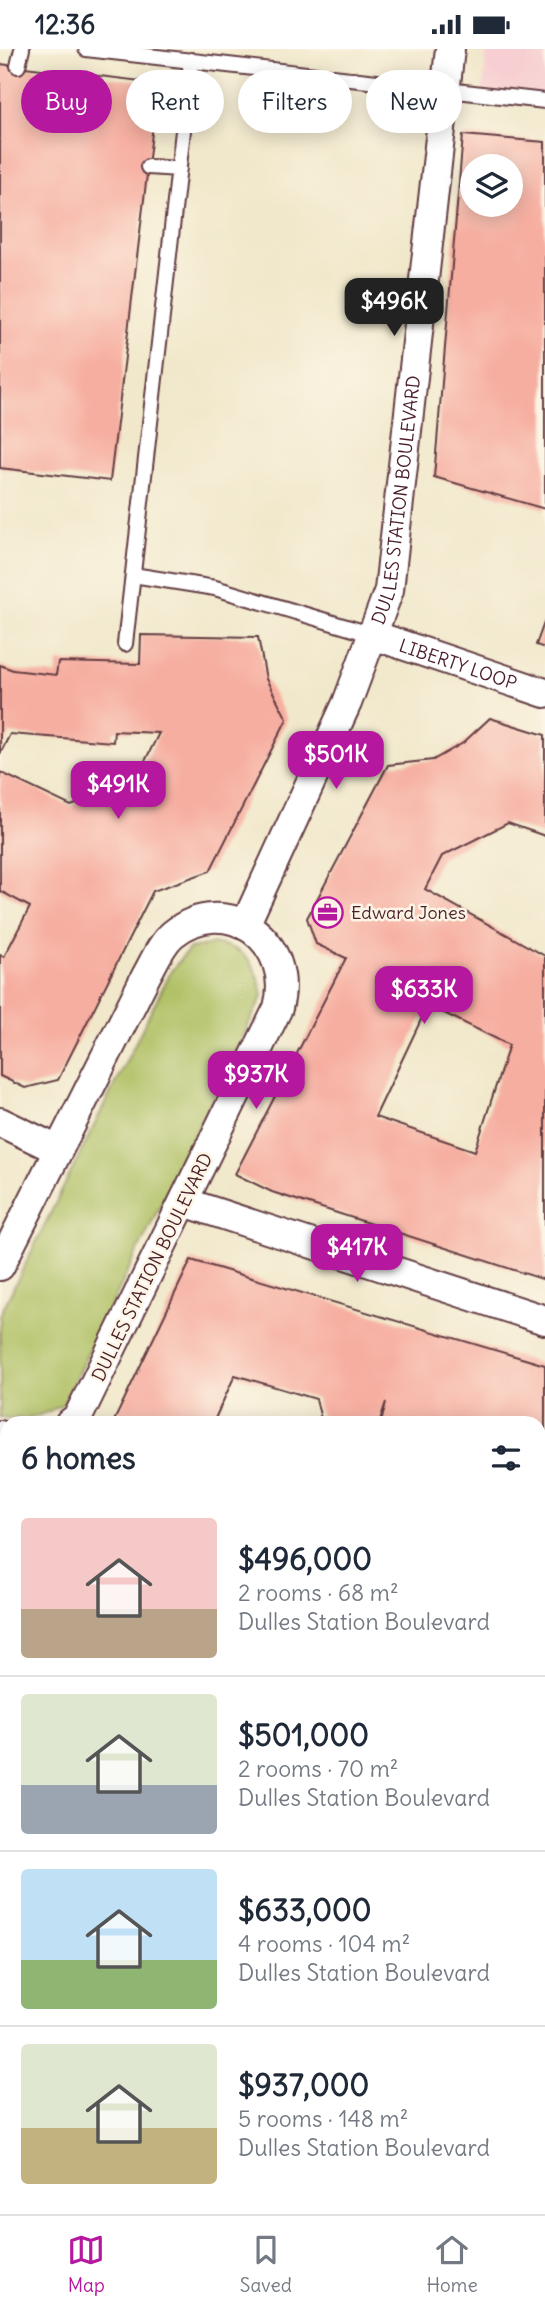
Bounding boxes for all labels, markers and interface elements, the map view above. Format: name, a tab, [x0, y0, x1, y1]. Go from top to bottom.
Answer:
text: 12:36	[35, 8, 95, 41]
chip: Buy	[21, 70, 112, 133]
chip: Rent	[126, 70, 224, 133]
chip: Filters	[238, 70, 352, 133]
chip: New	[366, 70, 462, 133]
map controls	[460, 154, 523, 217]
button: layers	[460, 154, 523, 217]
pin: $496K	[345, 279, 443, 338]
text: $496K	[361, 286, 427, 315]
street label: DULLES STATION BOULEVARD	[366, 374, 425, 627]
street label: LIBERTY LOOP	[396, 633, 520, 694]
pin: $501K	[287, 731, 385, 791]
text: $501K	[304, 739, 368, 768]
pin: $491K	[69, 761, 167, 821]
text: $491K	[87, 769, 149, 798]
office icon: Edward Jones	[311, 895, 345, 929]
place label: Edward Jones	[351, 901, 466, 924]
pin: $633K	[375, 967, 473, 1026]
text: $633K	[391, 974, 457, 1003]
pin: $937K	[207, 1051, 305, 1111]
text: $937K	[224, 1059, 288, 1088]
street label: DULLES STATION BOULEVARD	[87, 1149, 217, 1385]
pin: $417K	[308, 1225, 406, 1284]
text: $417K	[327, 1232, 387, 1261]
text: 6 homes	[21, 1439, 136, 1477]
icon: filters	[487, 1439, 525, 1477]
text: $496,000	[238, 1540, 372, 1578]
icon: home	[77, 1546, 161, 1630]
text: 2 rooms · 68 m²	[238, 1578, 399, 1607]
text: Dulles Station Boulevard	[238, 1607, 490, 1636]
text: $501,000	[238, 1716, 369, 1754]
icon: home	[77, 1722, 161, 1806]
text: 2 rooms · 70 m²	[238, 1754, 398, 1783]
text: Dulles Station Boulevard	[238, 1783, 490, 1812]
text: $633,000	[238, 1891, 372, 1929]
icon: home	[77, 1897, 161, 1981]
text: 4 rooms · 104 m²	[238, 1929, 410, 1958]
text: Dulles Station Boulevard	[238, 1958, 490, 1987]
text: $937,000	[238, 2066, 369, 2104]
icon: home	[77, 2072, 161, 2156]
text: 5 rooms · 148 m²	[238, 2104, 408, 2133]
text: Dulles Station Boulevard	[238, 2133, 490, 2162]
tab: Map	[67, 2231, 105, 2297]
tab: Saved	[240, 2231, 292, 2297]
tab: Home	[426, 2231, 478, 2297]

